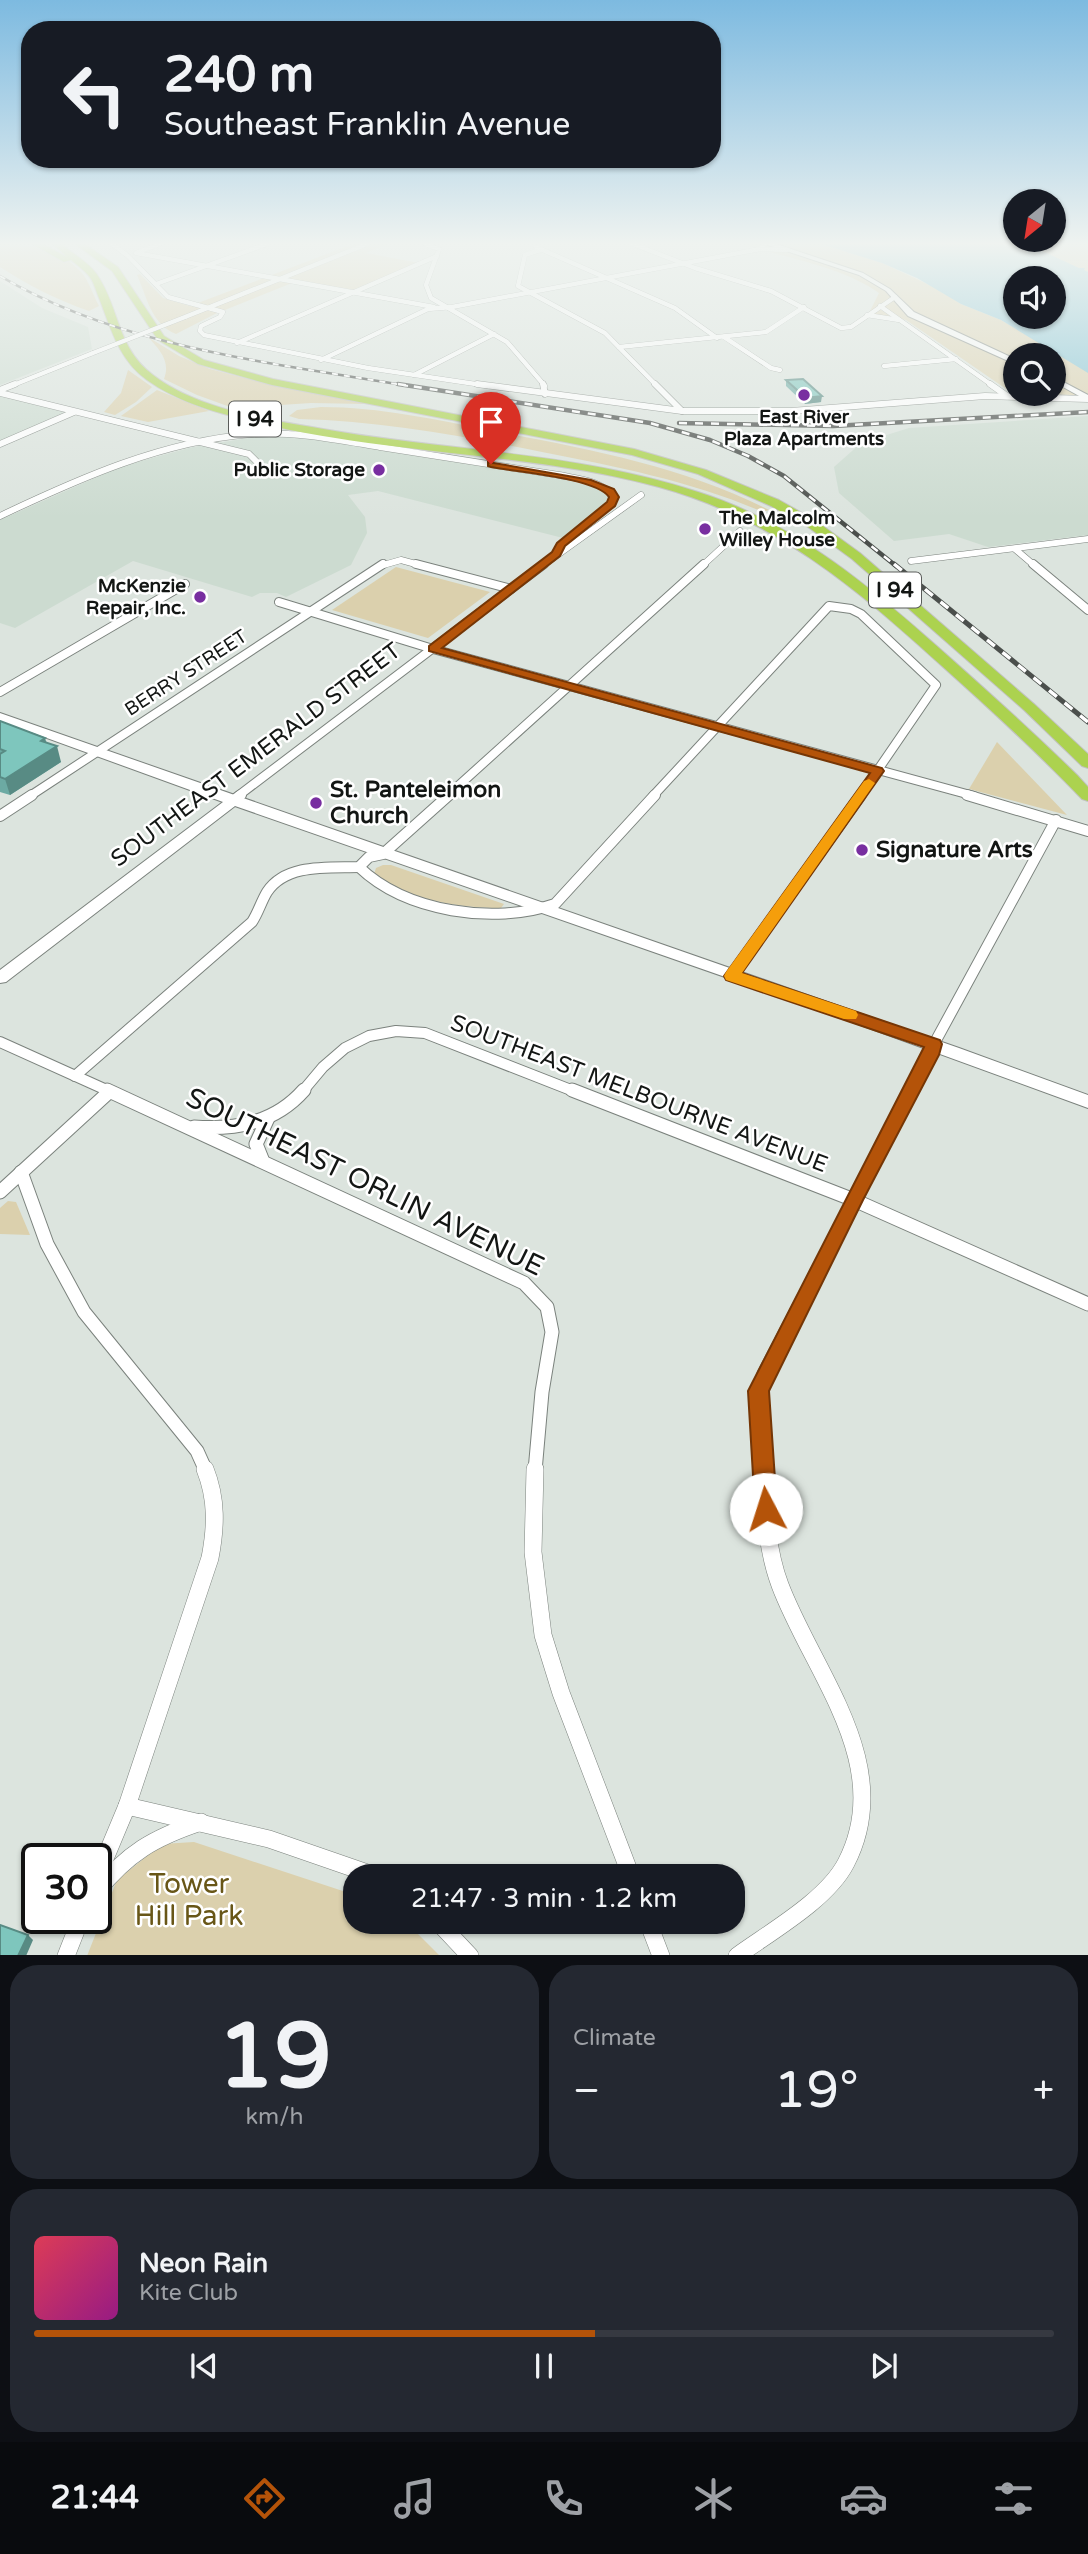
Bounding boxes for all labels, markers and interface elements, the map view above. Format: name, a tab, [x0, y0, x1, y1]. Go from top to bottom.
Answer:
text: 240 m	[164, 46, 314, 105]
icon: left	[49, 49, 140, 140]
text: Southeast Franklin Avenue	[164, 106, 570, 144]
north arrow	[1003, 189, 1066, 252]
map controls	[1003, 189, 1066, 406]
button: sound	[1003, 266, 1066, 329]
button: search	[1003, 343, 1066, 406]
marker: East River Plaza Apartments	[796, 387, 812, 403]
pin	[461, 392, 521, 464]
road number: I 94	[229, 402, 281, 436]
icon: arrive	[472, 403, 510, 441]
place label: East River Plaza Apartments	[724, 406, 884, 451]
place label: Public Storage	[234, 459, 365, 482]
marker: Public Storage	[371, 462, 387, 478]
place label: The Malcolm Willey House	[718, 507, 835, 552]
marker: The Malcolm Willey House	[697, 521, 713, 537]
road number: I 94	[869, 572, 921, 608]
place label: McKenzie Repair, Inc.	[86, 575, 186, 620]
marker: McKenzie Repair, Inc.	[192, 589, 208, 605]
street label: BERRY STREET	[121, 625, 252, 721]
street label: SOUTHEAST EMERALD STREET	[106, 637, 406, 873]
place label: St. Panteleimon Church	[330, 776, 501, 830]
marker: St. Panteleimon Church	[308, 795, 324, 811]
place label: Signature Arts	[876, 836, 1033, 864]
marker: Signature Arts	[854, 842, 870, 858]
street label: SOUTHEAST MELBOURNE AVENUE	[446, 1009, 832, 1179]
street label: SOUTHEAST ORLIN AVENUE	[181, 1080, 549, 1284]
position arrow	[729, 1472, 803, 1546]
speed limit sign: 30	[21, 1843, 112, 1934]
park label: Tower Hill Park	[135, 1867, 243, 1933]
text: 21:47 · 3 min · 1.2 km	[411, 1883, 677, 1914]
text: 19	[217, 2002, 332, 2112]
text: Climate	[573, 2024, 656, 2052]
text: 19°	[774, 2059, 859, 2122]
text: −	[573, 2068, 600, 2114]
text: +	[1033, 2068, 1054, 2114]
text: km/h	[246, 2103, 303, 2131]
text: Neon Rain	[139, 2248, 268, 2279]
text: Kite Club	[139, 2279, 238, 2307]
icon: previous	[185, 2347, 223, 2385]
icon: pause	[525, 2347, 563, 2385]
icon: next	[865, 2347, 903, 2385]
icon: directions	[240, 2474, 289, 2523]
icon: music	[390, 2474, 439, 2523]
icon: phone	[539, 2474, 588, 2523]
icon: climate	[689, 2474, 738, 2523]
icon: car	[839, 2474, 888, 2523]
icon: filters	[989, 2474, 1038, 2523]
text: 21:44	[50, 2479, 139, 2517]

